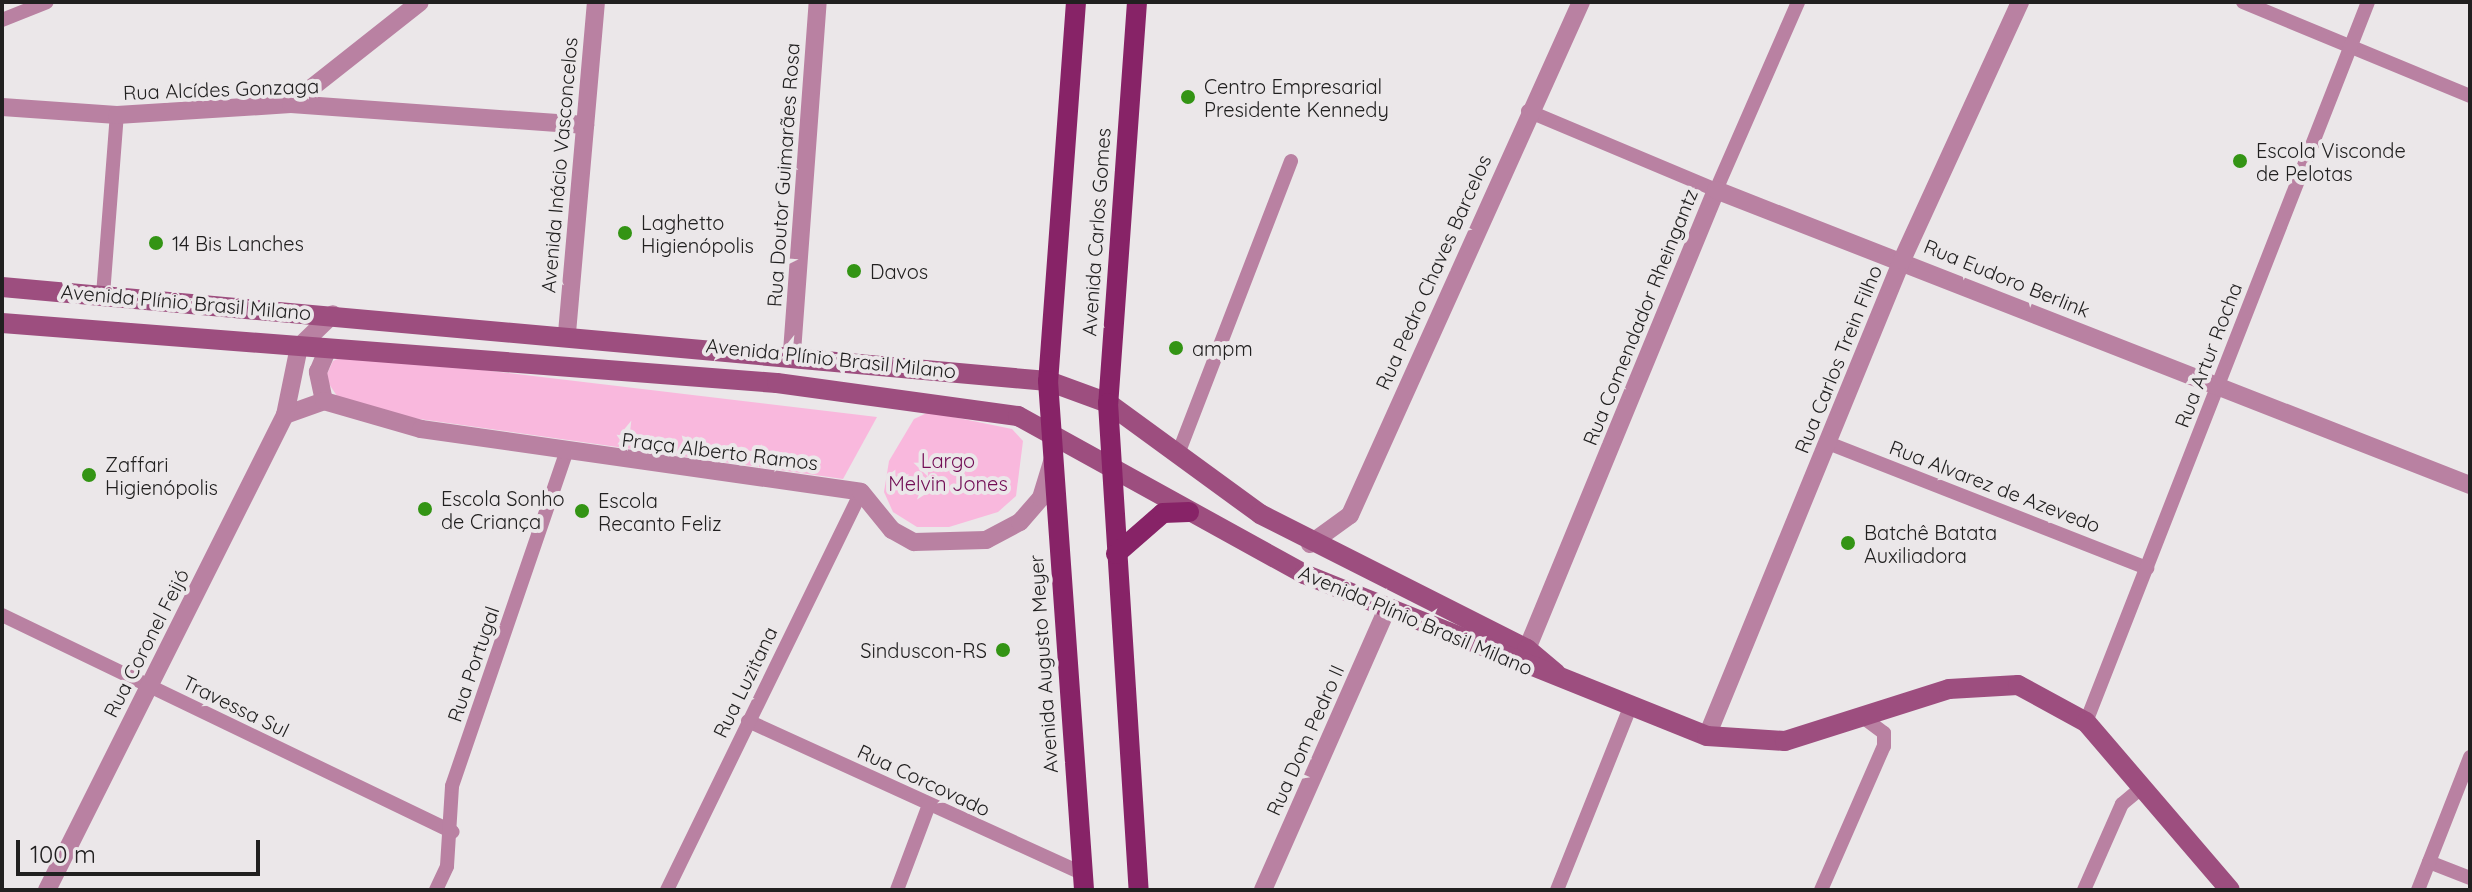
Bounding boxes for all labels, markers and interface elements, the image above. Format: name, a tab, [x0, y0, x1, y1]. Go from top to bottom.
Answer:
street label: Avenida Inácio Vasconcelos	[536, 36, 582, 294]
street label: Rua Doutor Guimarães Rosa	[762, 42, 804, 308]
street label: Rua Alcídes Gonzaga	[123, 74, 319, 104]
place label: Centro Empresarial Presidente Kennedy	[1204, 74, 1389, 121]
marker: Centro Empresarial Presidente Kennedy	[1179, 88, 1197, 106]
street label: Avenida Carlos Gomes	[1077, 127, 1115, 337]
place label: Escola Visconde de Pelotas	[2256, 138, 2406, 185]
street label: Rua Pedro Chaves Barcelos	[1370, 151, 1496, 393]
marker: Escola Visconde de Pelotas	[2231, 152, 2249, 170]
street label: Rua Comendador Rheingantz	[1577, 185, 1703, 449]
place label: Laghetto Higienópolis	[641, 210, 754, 257]
marker: Laghetto Higienópolis	[616, 224, 634, 242]
place label: 14 Bis Lanches	[172, 231, 304, 255]
marker: 14 Bis Lanches	[147, 234, 165, 252]
street label: Rua Eudoro Berlink	[1921, 234, 2093, 322]
place label: Davos	[870, 259, 928, 283]
street label: Rua Carlos Trein Filho	[1789, 261, 1887, 457]
marker: Davos	[845, 262, 863, 280]
street label: Avenida Plínio Brasil Milano	[60, 279, 312, 325]
street label: Rua Artur Rocha	[2169, 279, 2247, 431]
street label: Avenida Plínio Brasil Milano	[705, 333, 957, 383]
place label: ampm	[1192, 336, 1253, 360]
marker: ampm	[1167, 339, 1185, 357]
street label: Praça Alberto Ramos	[620, 427, 820, 475]
street label: Rua Alvarez de Azevedo	[1886, 435, 2104, 537]
park label: Largo Melvin Jones	[888, 448, 1008, 495]
place label: Zaffari Higienópolis	[105, 452, 218, 499]
marker: Zaffari Higienópolis	[80, 466, 98, 484]
place label: Escola Sonho de Criança	[441, 486, 565, 533]
place label: Escola Recanto Feliz	[598, 488, 722, 535]
marker: Escola Sonho de Criança	[416, 500, 434, 518]
marker: Escola Recanto Feliz	[573, 502, 591, 520]
place label: Batchê Batata Auxiliadora	[1864, 520, 1997, 567]
marker: Batchê Batata Auxiliadora	[1839, 534, 1857, 552]
street label: Avenida Augusto Meyer	[1023, 554, 1063, 774]
street label: Avenida Plínio Brasil Milano	[1296, 560, 1536, 680]
street label: Rua Coronel Feijó	[98, 565, 194, 721]
street label: Rua Portugal	[442, 603, 504, 725]
street label: Rua Luzitana	[708, 623, 782, 741]
place label: Sinduscon-RS	[860, 638, 987, 662]
marker: Sinduscon-RS	[994, 641, 1012, 659]
street label: Rua Dom Pedro II	[1261, 661, 1349, 819]
street label: Travessa Sul	[179, 670, 293, 742]
street label: Rua Corcovado	[854, 739, 994, 821]
scale bar	[20, 824, 264, 874]
text: 100 m	[30, 839, 96, 869]

